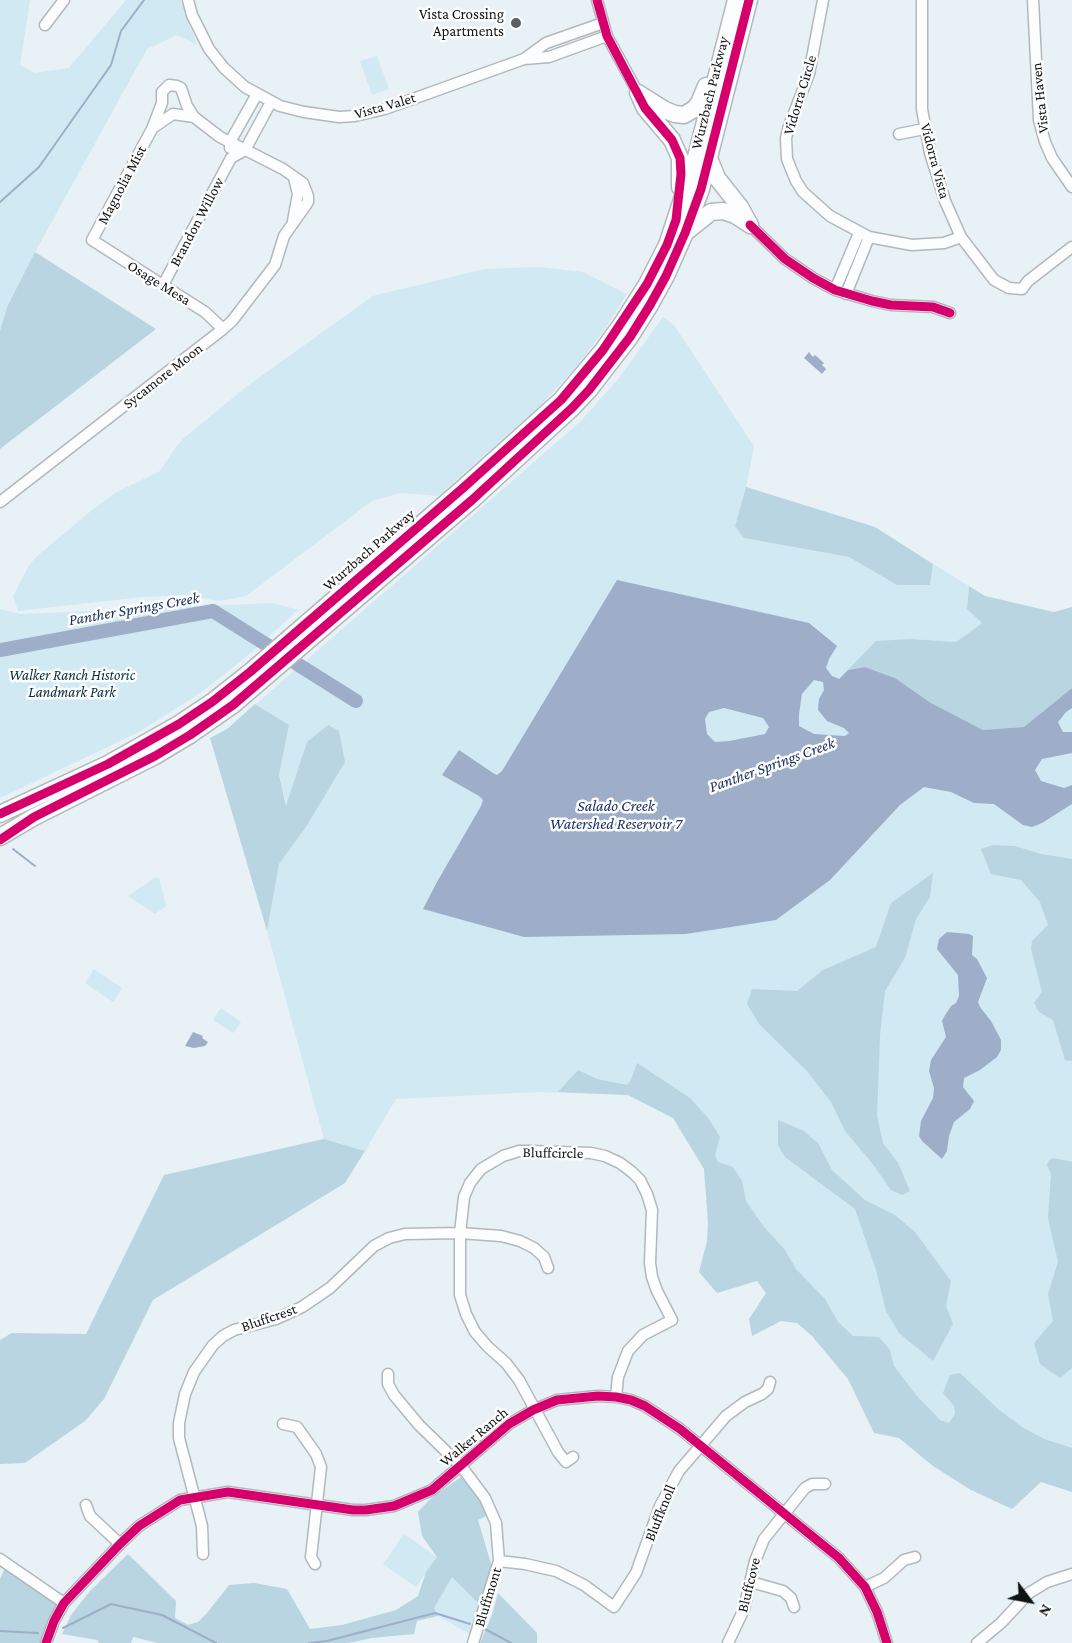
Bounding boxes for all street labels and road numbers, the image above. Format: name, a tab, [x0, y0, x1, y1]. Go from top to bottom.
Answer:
street label: Wurzbach Parkway	[687, 35, 733, 151]
street label: Vidorra Circle	[779, 53, 821, 137]
street label: Vista Haven	[1027, 62, 1053, 134]
street label: Vista Valet	[352, 89, 418, 123]
street label: Vidorra Vista	[916, 121, 954, 201]
street label: Magnolia Mist	[94, 142, 150, 228]
street label: Brandon Willow	[166, 174, 228, 270]
street label: Osage Mesa	[124, 256, 194, 310]
street label: Sycamore Moon	[120, 339, 206, 413]
street label: Wurzbach Parkway	[319, 505, 419, 595]
street label: Bluffcircle	[522, 1143, 584, 1163]
street label: Bluffcrest	[239, 1300, 299, 1336]
street label: Walker Ranch	[436, 1403, 512, 1471]
street label: Bluffknoll	[641, 1482, 679, 1544]
street label: Bluffcove	[734, 1556, 764, 1614]
street label: Bluffmont	[470, 1565, 506, 1629]

